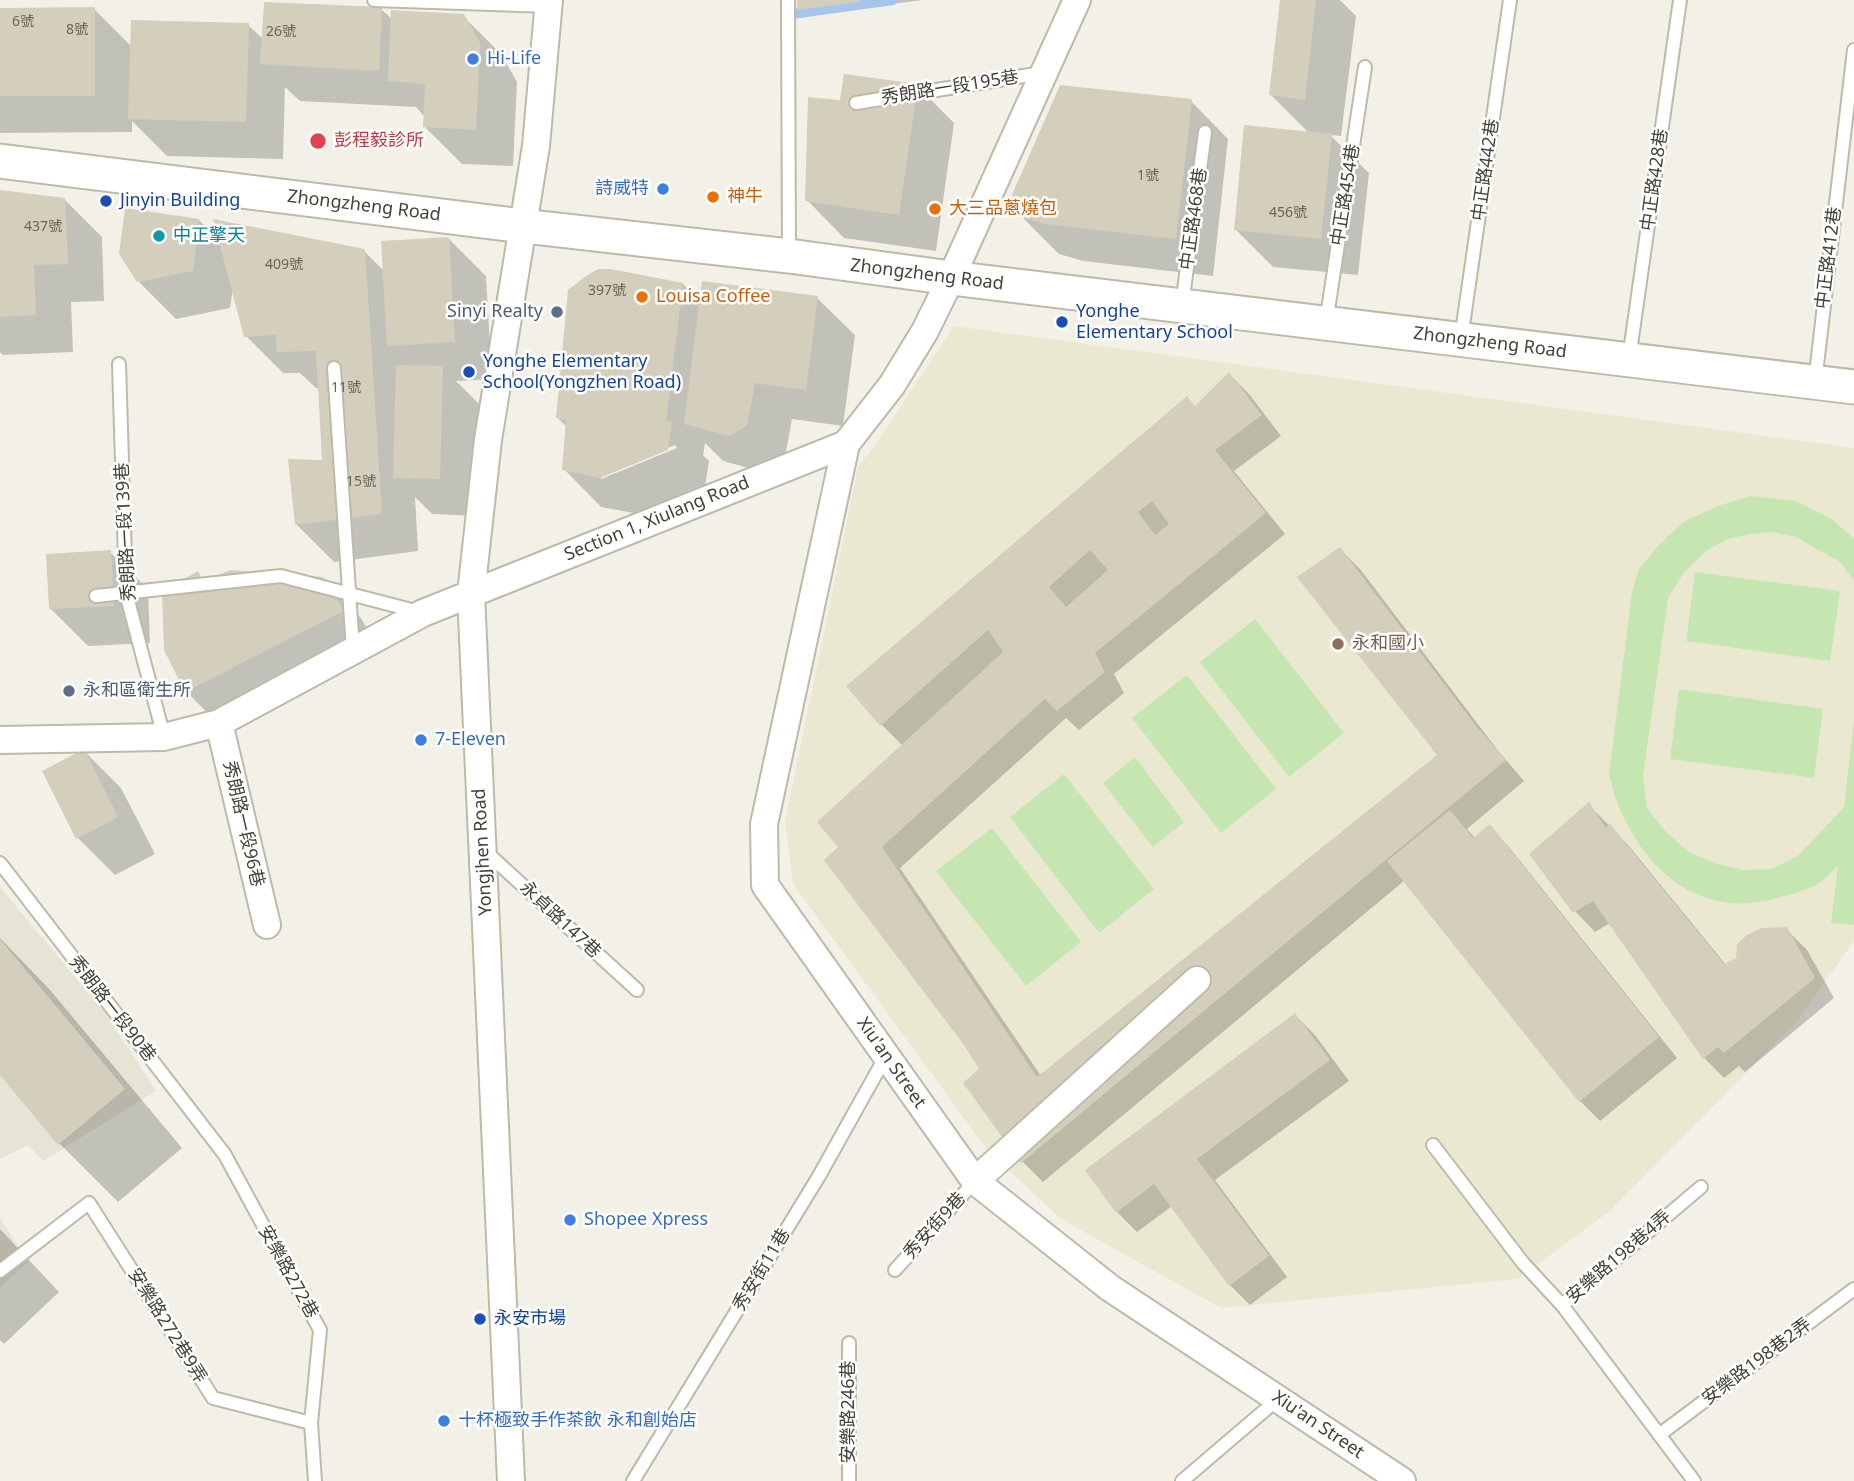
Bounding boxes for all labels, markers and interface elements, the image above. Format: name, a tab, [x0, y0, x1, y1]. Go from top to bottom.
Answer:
house number: 6號	[12, 14, 34, 30]
house number: 8號	[66, 22, 88, 38]
house number: 26號	[266, 24, 296, 40]
place label: Hi-Life	[487, 48, 541, 70]
marker: Hi-Life	[465, 51, 481, 67]
street label: 秀朗路一段195巷	[880, 66, 1020, 110]
street label: 中正路442巷	[1468, 118, 1504, 222]
street label: 中正路428巷	[1637, 128, 1673, 232]
place label: 彭程毅診所	[334, 130, 424, 152]
marker: 彭程毅診所	[308, 131, 328, 151]
street label: 中正路454巷	[1327, 142, 1365, 248]
street label: 中正路468巷	[1176, 167, 1212, 271]
house number: 1號	[1137, 168, 1159, 184]
place label: 詩威特	[595, 178, 649, 200]
marker: 詩威特	[655, 181, 671, 197]
street label: Zhongzheng Road	[286, 186, 442, 226]
place label: 神牛	[727, 186, 763, 208]
marker: 神牛	[705, 189, 721, 205]
place label: Jinyin Building	[120, 190, 240, 212]
marker: Jinyin Building	[98, 193, 114, 209]
place label: 大三品蔥燒包	[949, 198, 1057, 220]
marker: 大三品蔥燒包	[927, 201, 943, 217]
house number: 456號	[1269, 205, 1307, 221]
street label: 中正路412巷	[1812, 206, 1846, 310]
house number: 437號	[24, 219, 62, 235]
place label: 中正擎天	[173, 225, 245, 247]
marker: 中正擎天	[151, 228, 167, 244]
street label: Zhongzheng Road	[849, 255, 1005, 295]
house number: 409號	[265, 257, 303, 273]
house number: 397號	[588, 283, 626, 299]
place label: Louisa Coffee	[656, 286, 770, 308]
marker: Louisa Coffee	[634, 289, 650, 305]
place label: Sinyi Realty	[447, 301, 543, 323]
place label: Yonghe Elementary School	[1076, 301, 1233, 344]
marker: Sinyi Realty	[549, 304, 565, 320]
marker: Yonghe Elementary School	[1054, 314, 1070, 330]
street label: Zhongzheng Road	[1412, 323, 1568, 363]
place label: Yonghe Elementary School(Yongzhen Road)	[483, 351, 681, 394]
marker: Yonghe Elementary School(Yongzhen Road)	[461, 364, 477, 380]
house number: 11號	[331, 380, 361, 396]
street label: 秀朗路一段139巷	[112, 462, 140, 602]
street label: Section 1, Xiulang Road	[561, 472, 753, 566]
house number: 15號	[346, 474, 376, 490]
place label: 永和國小	[1352, 633, 1424, 655]
marker: 永和國小	[1330, 636, 1346, 652]
place label: 永和區衛生所	[83, 680, 191, 702]
marker: 永和區衛生所	[61, 683, 77, 699]
place label: 7-Eleven	[435, 729, 506, 751]
marker: 7-Eleven	[413, 732, 429, 748]
street label: 秀朗路一段96巷	[218, 759, 268, 889]
street label: Yongjhen Road	[469, 788, 497, 916]
street label: 永貞路147巷	[515, 877, 605, 963]
street label: 秀朗路一段90巷	[64, 952, 160, 1066]
street label: Xiu'an Street	[852, 1013, 930, 1113]
street label: 秀安街9巷	[899, 1188, 971, 1264]
street label: 安樂路198巷4弄	[1562, 1206, 1676, 1308]
place label: Shopee Xpress	[584, 1209, 708, 1231]
marker: Shopee Xpress	[562, 1212, 578, 1228]
street label: 安樂路272巷	[254, 1222, 322, 1322]
street label: 秀安街11巷	[729, 1225, 795, 1315]
street label: 安樂路272巷9弄	[123, 1265, 211, 1387]
place label: 永安市場	[494, 1308, 566, 1330]
marker: 永安市場	[472, 1311, 488, 1327]
street label: 安樂路198巷2弄	[1698, 1314, 1816, 1410]
street label: 安樂路246巷	[838, 1361, 860, 1463]
street label: Xiu'an Street	[1268, 1386, 1368, 1464]
place label: 十杯極致手作茶飲 永和創始店	[458, 1410, 697, 1432]
marker: 十杯極致手作茶飲 永和創始店	[436, 1413, 452, 1429]

